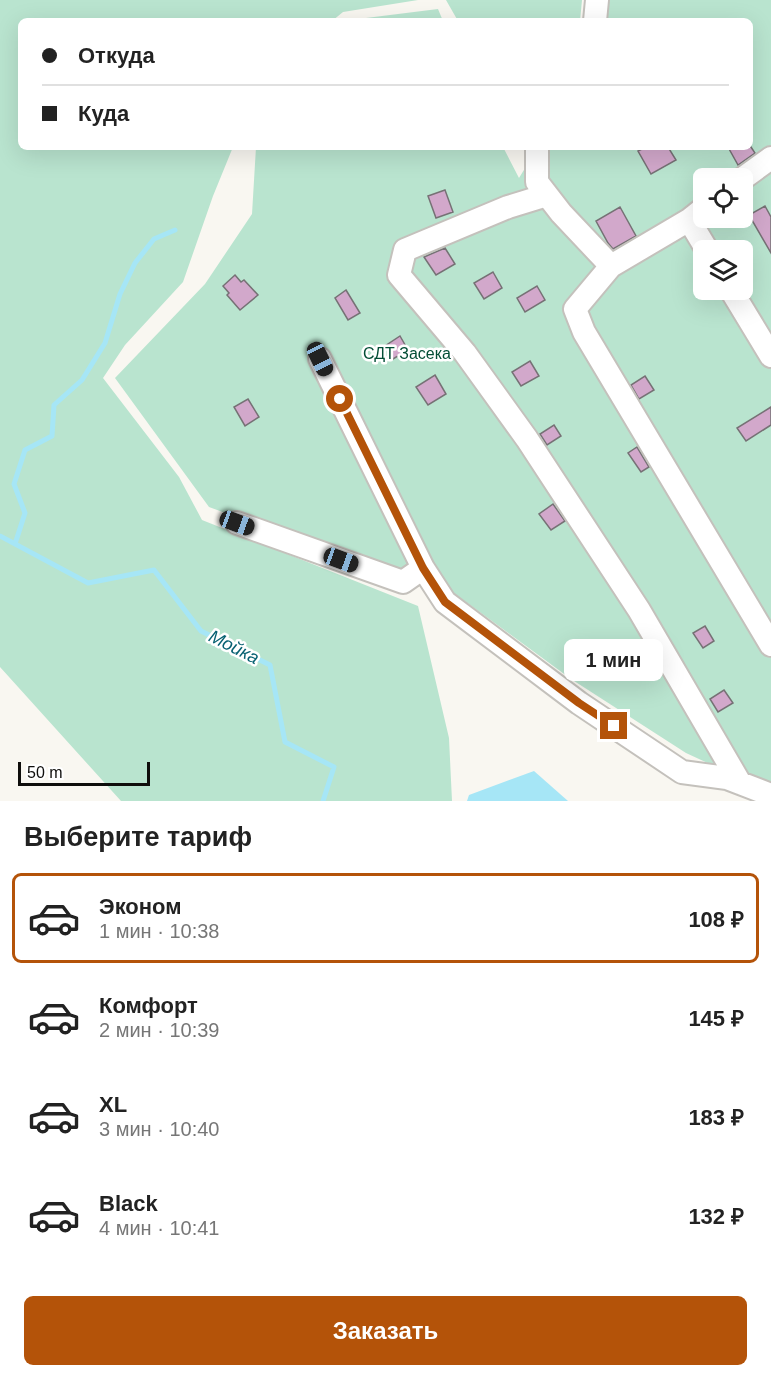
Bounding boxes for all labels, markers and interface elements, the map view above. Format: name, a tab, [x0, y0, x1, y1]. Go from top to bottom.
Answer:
text: Откуда	[78, 43, 155, 68]
text: Куда	[78, 101, 129, 126]
map controls	[693, 168, 753, 300]
button: locate	[693, 168, 753, 228]
button: layers	[693, 240, 753, 300]
car	[304, 339, 336, 379]
park label: СДТ Засека	[363, 345, 451, 362]
route start	[326, 385, 353, 412]
car	[217, 508, 257, 538]
car	[321, 545, 361, 575]
water label: Мойка	[206, 626, 262, 668]
callout: 1 мин	[564, 639, 664, 681]
text: 1 мин	[586, 649, 641, 671]
route end	[600, 712, 627, 739]
scale bar	[18, 759, 150, 786]
text: 50 m	[27, 764, 63, 781]
text: Выберите тариф	[24, 822, 252, 852]
icon: car	[27, 891, 81, 945]
text: Эконом	[99, 894, 182, 919]
text: 108 ₽	[688, 907, 744, 932]
text: 1 мин · 10:38	[99, 920, 219, 942]
icon: car	[27, 990, 81, 1044]
text: Комфорт	[99, 993, 198, 1018]
text: 145 ₽	[688, 1006, 744, 1031]
text: 2 мин · 10:39	[99, 1019, 219, 1041]
icon: car	[27, 1089, 81, 1143]
text: XL	[99, 1092, 127, 1117]
text: 183 ₽	[688, 1105, 744, 1130]
text: 3 мин · 10:40	[99, 1118, 219, 1140]
icon: car	[27, 1188, 81, 1242]
text: Black	[99, 1191, 158, 1216]
text: 132 ₽	[688, 1204, 744, 1229]
text: 4 мин · 10:41	[99, 1217, 219, 1239]
button: Заказать	[24, 1296, 747, 1365]

